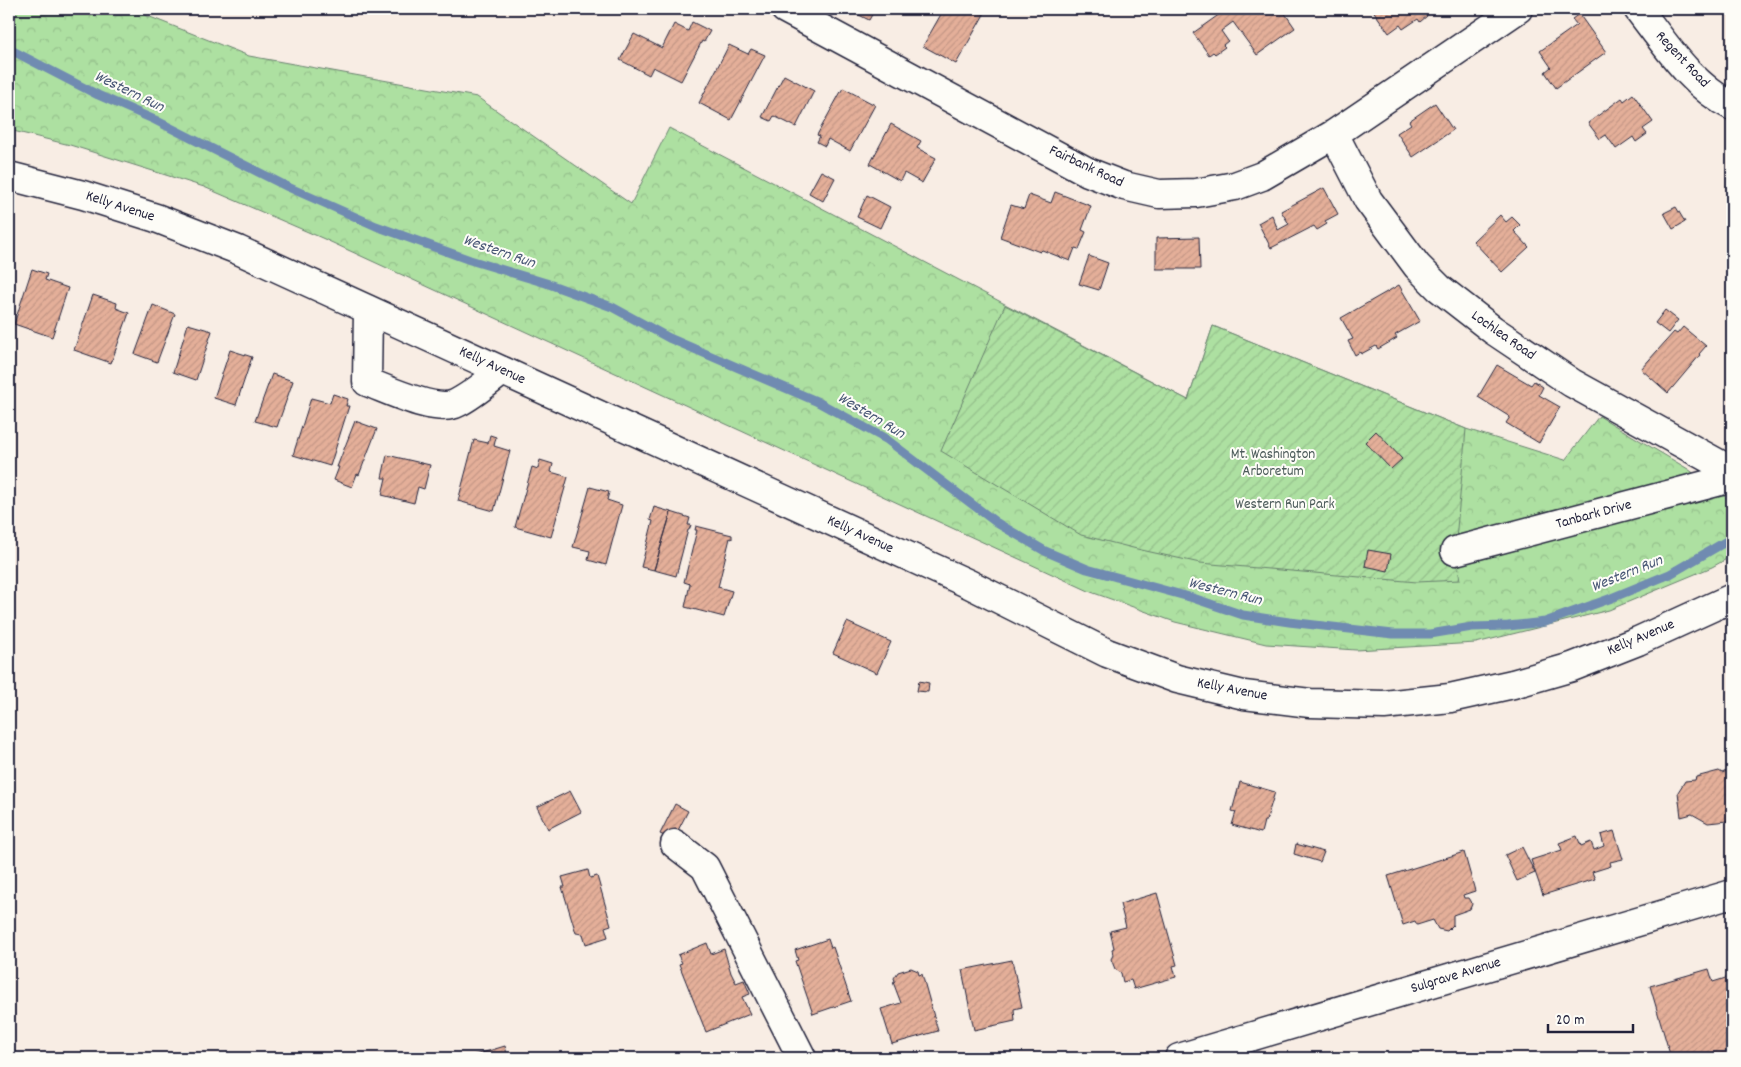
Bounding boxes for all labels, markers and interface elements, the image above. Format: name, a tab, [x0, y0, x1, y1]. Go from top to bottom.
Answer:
street label: Regent Road	[1650, 27, 1714, 93]
water label: Western Run	[90, 65, 168, 119]
street label: Fairbank Road	[1045, 140, 1127, 194]
street label: Kelly Avenue	[83, 186, 158, 229]
water label: Western Run	[460, 229, 539, 275]
street label: Lochlea Road	[1466, 306, 1540, 366]
street label: Kelly Avenue	[455, 341, 529, 391]
water label: Western Run	[833, 387, 910, 445]
park label: Mt. Washington Arboretum	[1231, 444, 1315, 483]
park label: Western Run Park	[1235, 494, 1335, 516]
street label: Tanbark Drive	[1554, 494, 1635, 536]
street label: Kelly Avenue	[823, 510, 897, 560]
water label: Western Run	[1588, 549, 1667, 599]
water label: Western Run	[1186, 572, 1265, 612]
street label: Kelly Avenue	[1604, 614, 1678, 662]
street label: Kelly Avenue	[1195, 672, 1269, 708]
street label: Sulgrave Avenue	[1408, 952, 1504, 1000]
scale bar	[1548, 1002, 1634, 1034]
text: 20 m	[1556, 1010, 1584, 1032]

